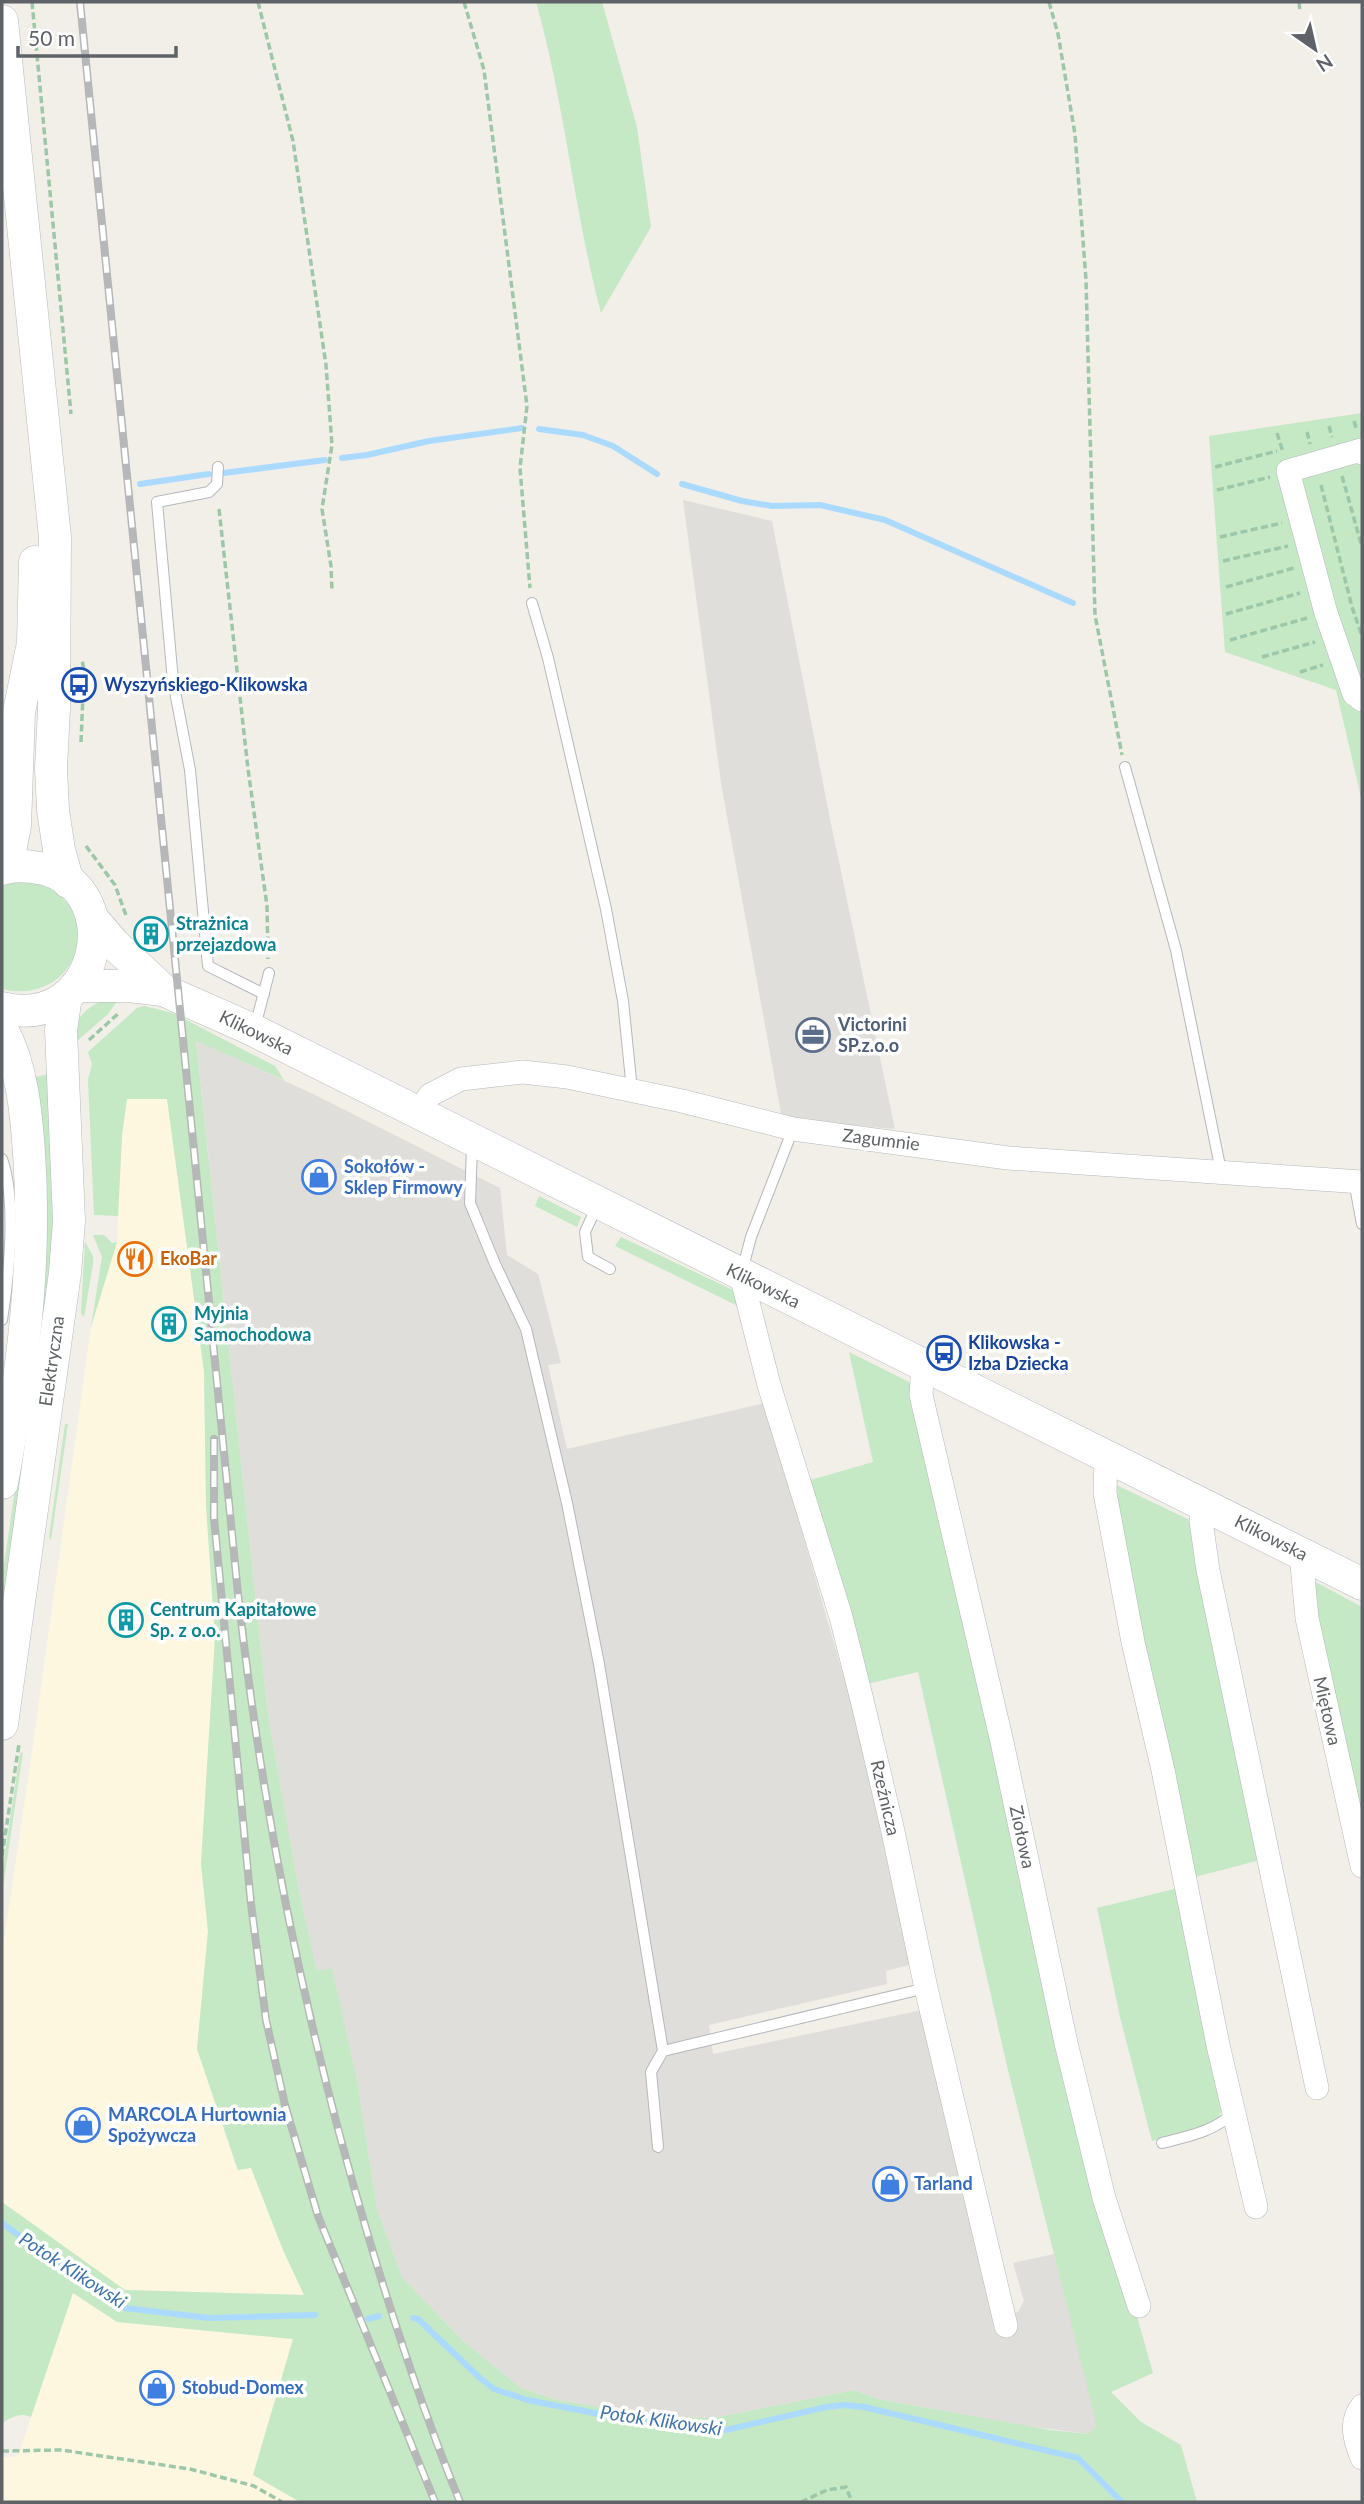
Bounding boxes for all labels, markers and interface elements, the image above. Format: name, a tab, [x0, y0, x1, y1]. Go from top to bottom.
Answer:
scale bar	[18, 14, 175, 58]
north arrow	[1280, 14, 1350, 84]
text: 50 m	[28, 25, 75, 50]
text: N	[1312, 50, 1337, 77]
bus stop icon: Wyszyńskiego-Klikowska	[60, 666, 98, 704]
place label: Wyszyńskiego-Klikowska	[104, 673, 308, 695]
place label: Strażnica przejazdowa	[176, 912, 276, 955]
building icon: Strażnica przejazdowa	[132, 915, 170, 953]
street label: Klikowska	[216, 1005, 297, 1059]
place label: Victorini SP.z.o.o	[837, 1013, 907, 1056]
office icon: Victorini SP.z.o.o	[794, 1016, 832, 1054]
street label: Zagumnie	[841, 1123, 921, 1155]
place label: Sokołów - Sklep Firmowy	[344, 1155, 463, 1198]
shop icon: Sokołów - Sklep Firmowy	[300, 1158, 338, 1196]
restaurant icon: EkoBar	[116, 1240, 154, 1278]
place label: EkoBar	[160, 1247, 217, 1269]
street label: Klikowska	[723, 1258, 804, 1312]
place label: Myjnia Samochodowa	[194, 1302, 311, 1345]
building icon: Myjnia Samochodowa	[150, 1305, 188, 1343]
street label: Elektryczna	[34, 1314, 68, 1407]
place label: Klikowska - Izba Dziecka	[968, 1331, 1069, 1374]
bus stop icon: Klikowska - Izba Dziecka	[925, 1334, 963, 1372]
street label: Klikowska	[1231, 1509, 1312, 1565]
place label: Centrum Kapitałowe Sp. z o.o.	[150, 1598, 317, 1641]
building icon: Centrum Kapitałowe Sp. z o.o.	[107, 1601, 145, 1639]
street label: Miętowa	[1309, 1674, 1347, 1747]
street label: Rzeźnicza	[867, 1758, 905, 1838]
street label: Ziołowa	[1006, 1803, 1040, 1870]
place label: MARCOLA Hurtownia Spożywcza	[108, 2103, 286, 2146]
shop icon: MARCOLA Hurtownia Spożywcza	[64, 2106, 102, 2144]
shop icon: Tarland	[871, 2165, 909, 2203]
place label: Tarland	[914, 2172, 973, 2194]
water label: Potok Klikowski	[15, 2226, 132, 2313]
shop icon: Stobud-Domex	[138, 2369, 176, 2407]
place label: Stobud-Domex	[182, 2376, 304, 2398]
water label: Potok Klikowski	[599, 2400, 724, 2440]

